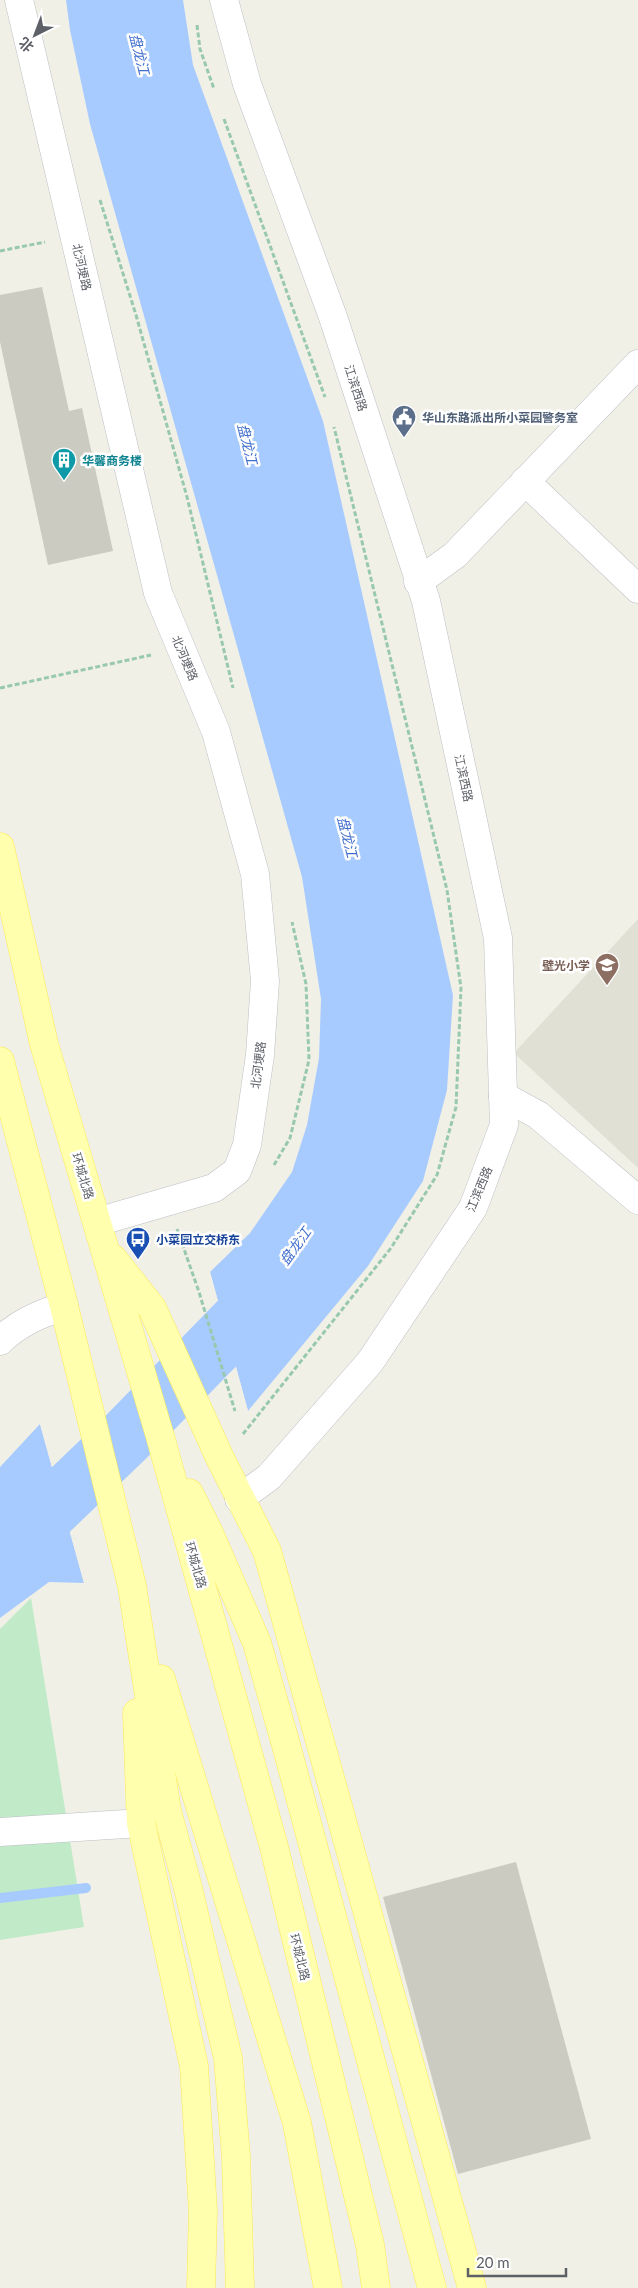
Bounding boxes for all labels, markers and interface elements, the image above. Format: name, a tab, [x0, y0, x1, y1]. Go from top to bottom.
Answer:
north arrow	[10, 10, 60, 60]
water label: 盘龙江	[127, 32, 154, 78]
text: 北	[15, 34, 37, 56]
street label: 北河埂路	[69, 242, 95, 292]
street label: 江滨西路	[341, 363, 371, 413]
public building icon: 华山东路派出所小菜园警务室	[391, 404, 417, 438]
place label: 华山东路派出所小菜园警务室	[422, 410, 578, 425]
water label: 盘龙江	[235, 422, 262, 468]
building icon: 华馨商务楼	[51, 447, 77, 481]
place label: 华馨商务楼	[82, 453, 142, 468]
street label: 北河埂路	[169, 633, 201, 683]
street label: 江滨西路	[452, 753, 476, 803]
water label: 盘龙江	[335, 815, 362, 861]
school or university icon: 壁光小学	[594, 952, 620, 986]
place label: 壁光小学	[542, 958, 590, 973]
street label: 北河埂路	[248, 1040, 268, 1090]
street label: 环城北路	[69, 1151, 97, 1201]
street label: 江滨西路	[463, 1164, 495, 1214]
water label: 盘龙江	[276, 1222, 315, 1268]
bus stop icon: 小菜园立交桥东	[125, 1226, 151, 1260]
place label: 小菜园立交桥东	[156, 1232, 240, 1247]
street label: 环城北路	[182, 1540, 210, 1590]
street label: 环城北路	[287, 1932, 313, 1982]
scale bar	[468, 2246, 566, 2278]
text: 20 m	[476, 2253, 510, 2271]

